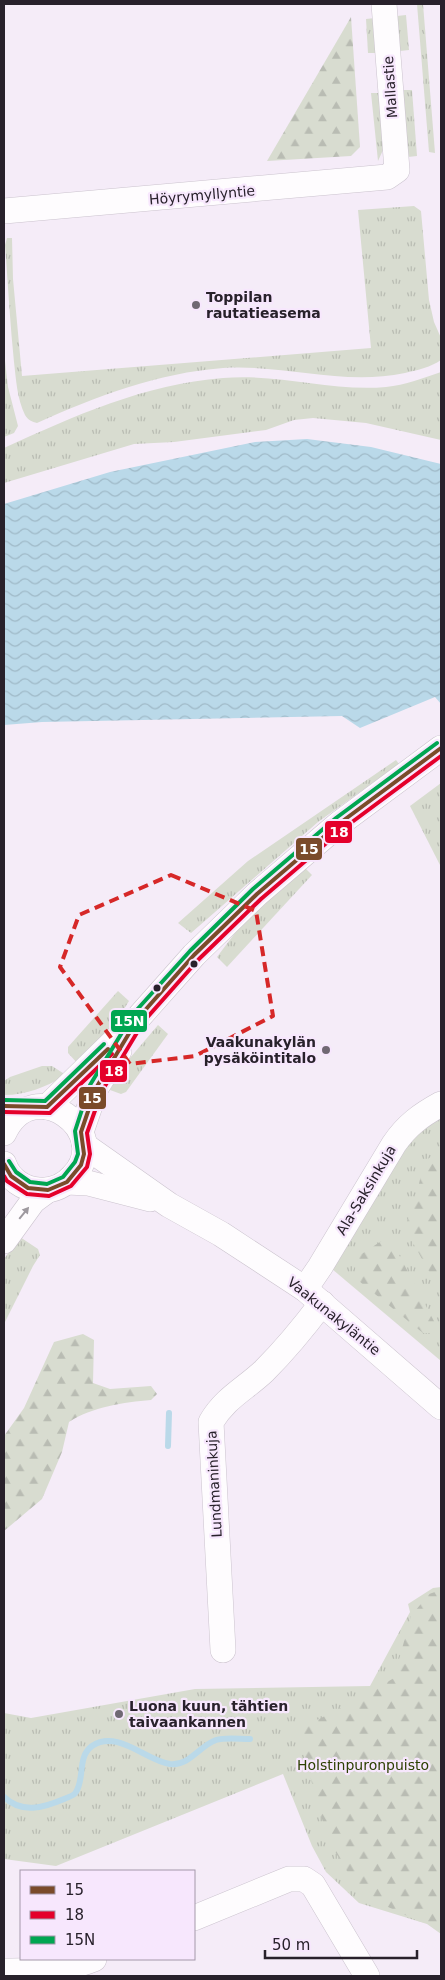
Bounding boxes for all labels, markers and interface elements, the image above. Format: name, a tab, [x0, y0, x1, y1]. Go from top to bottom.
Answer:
street label: Mallastie	[380, 55, 400, 119]
street label: Höyrymyllyntie	[148, 182, 256, 208]
place label: Toppilan rautatieasema	[206, 289, 321, 321]
marker: Toppilan rautatieasema	[190, 299, 202, 311]
line badge: 18	[324, 820, 353, 844]
text: 18	[329, 824, 349, 840]
line badge: 15	[295, 837, 323, 861]
text: 15	[299, 841, 319, 857]
unlabelled marker	[189, 959, 199, 969]
unlabelled marker	[152, 983, 162, 993]
line badge: 15N	[110, 1009, 148, 1033]
text: 15N	[113, 1013, 145, 1029]
place label: Vaakunakylän pysäköintitalo	[204, 1034, 316, 1066]
marker: Vaakunakylän pysäköintitalo	[320, 1044, 332, 1056]
line badge: 18	[99, 1059, 128, 1083]
text: 18	[104, 1063, 124, 1079]
line badge: 15	[78, 1086, 107, 1110]
text: 15	[82, 1090, 102, 1106]
street label: Ala-Saksinkuja	[333, 1142, 399, 1238]
one-way arrow	[18, 1207, 29, 1220]
street label: Vaakunakyläntie	[284, 1274, 384, 1358]
street label: Lundmaninkuja	[203, 1430, 225, 1538]
place label: Luona kuun, tähtien taivaankannen	[129, 1698, 288, 1730]
marker: Luona kuun, tähtien taivaankannen	[113, 1708, 125, 1720]
park label: Holstinpuronpuisto	[297, 1757, 429, 1773]
legend	[20, 1870, 195, 1960]
text: 15	[65, 1881, 84, 1899]
text: 18	[65, 1906, 84, 1924]
scale bar	[265, 1928, 418, 1960]
text: 15N	[65, 1931, 95, 1949]
text: 50 m	[272, 1936, 310, 1954]

